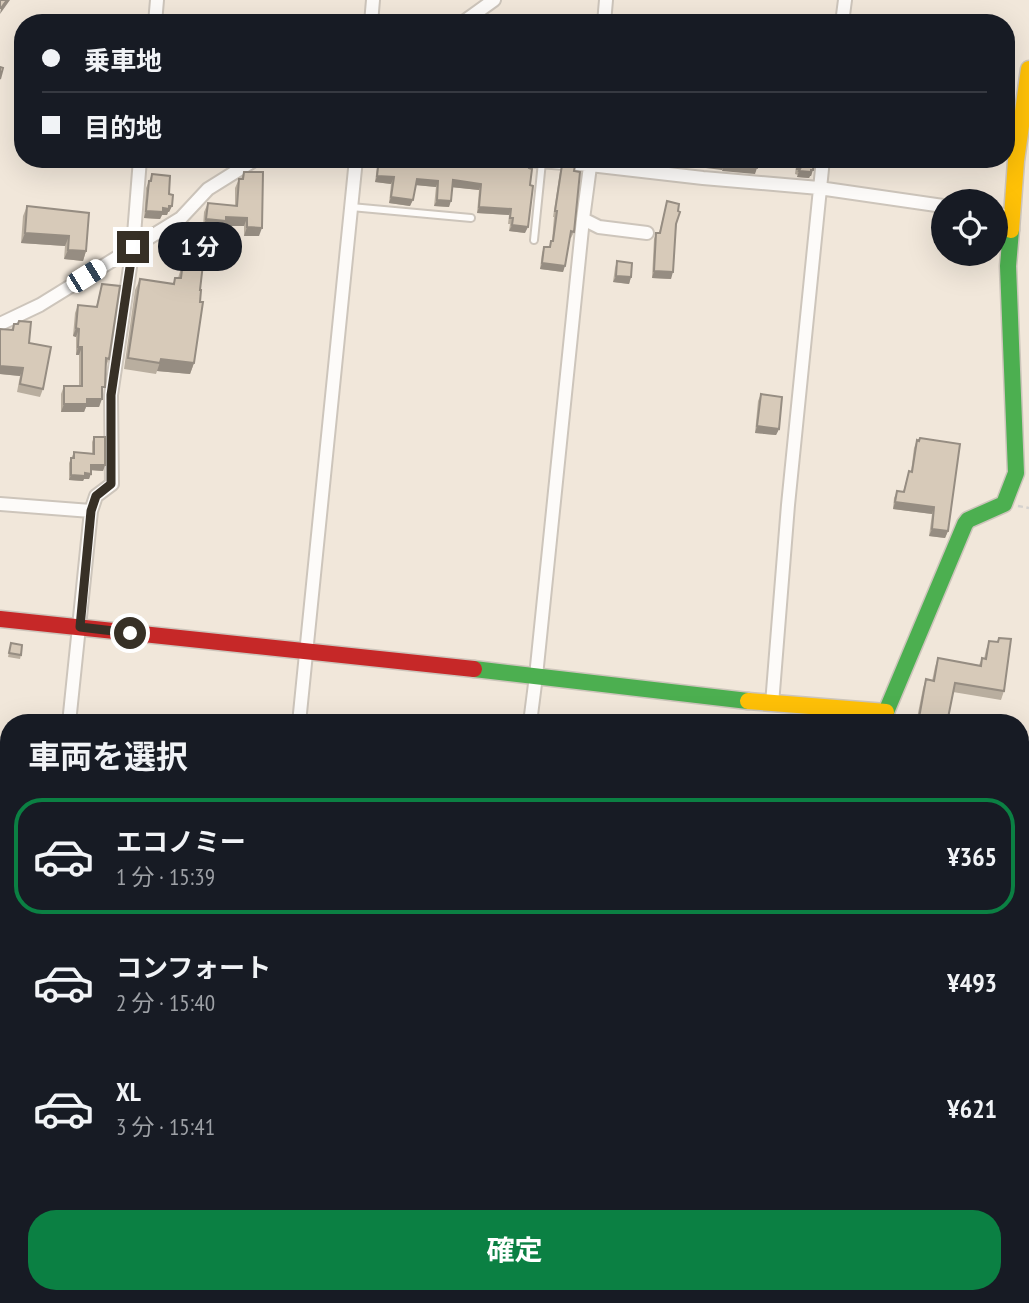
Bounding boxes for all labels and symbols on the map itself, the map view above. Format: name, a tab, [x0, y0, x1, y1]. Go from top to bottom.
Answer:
callout: 1 分	[158, 222, 242, 272]
route end	[117, 231, 149, 263]
car	[63, 256, 110, 296]
route start	[114, 617, 146, 649]

